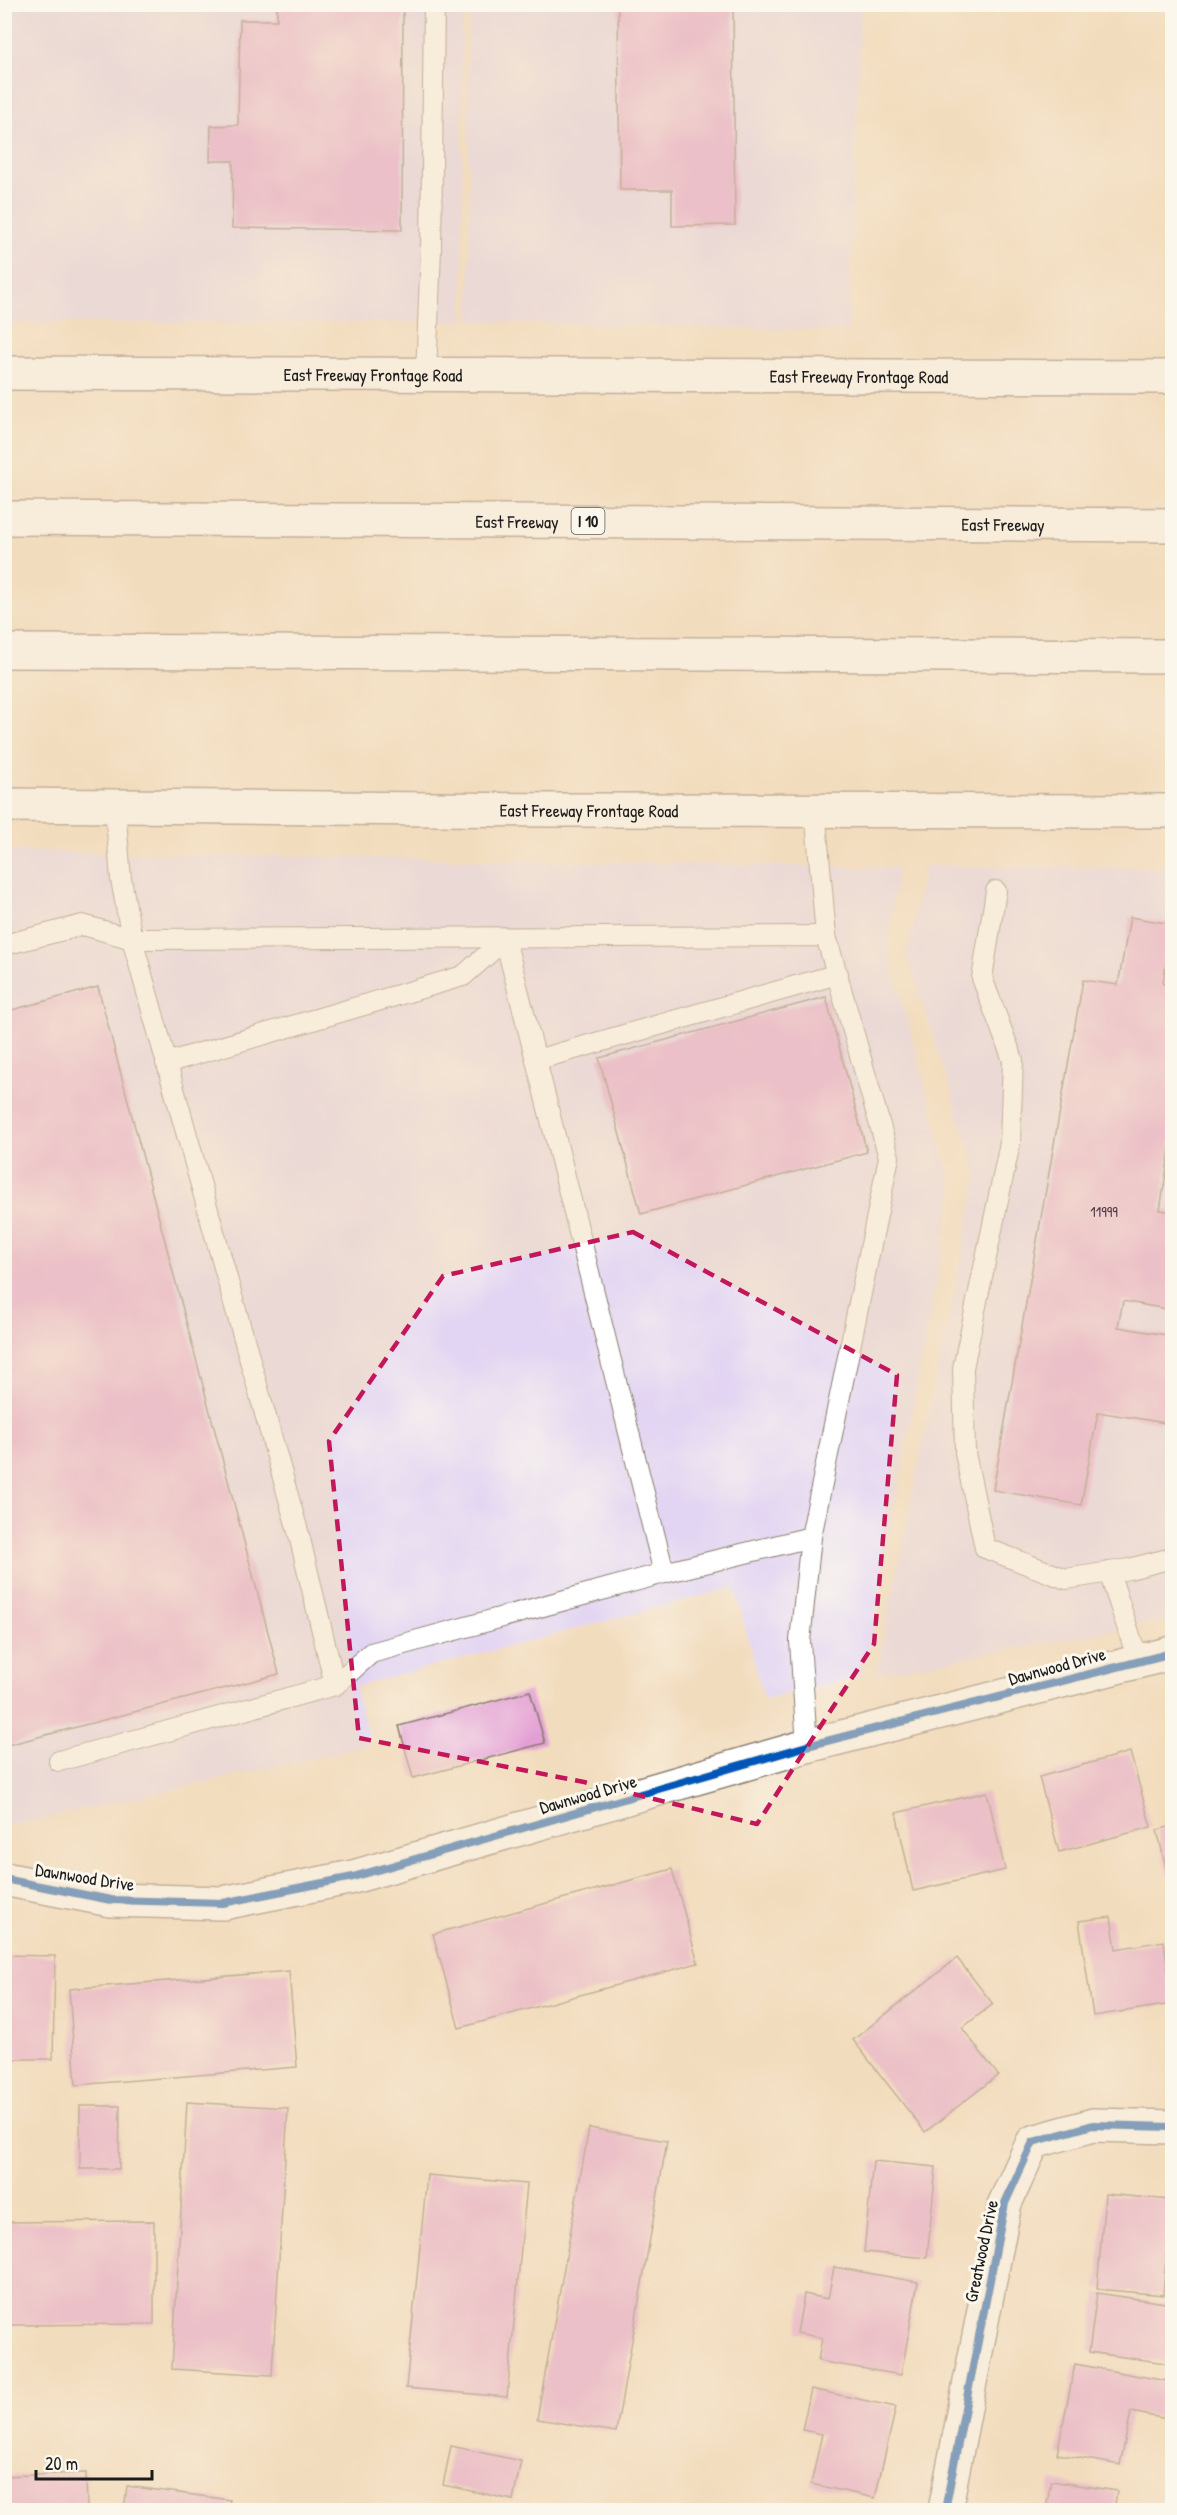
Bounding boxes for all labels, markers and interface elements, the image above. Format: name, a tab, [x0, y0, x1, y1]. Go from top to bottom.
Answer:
street label: East Freeway Frontage Road	[284, 361, 462, 387]
street label: East Freeway Frontage Road	[770, 363, 948, 389]
street label: East Freeway	[475, 508, 559, 534]
road number: I 10	[572, 508, 604, 534]
street label: East Freeway	[961, 511, 1045, 537]
street label: East Freeway Frontage Road	[499, 797, 678, 823]
house number: 11999	[1090, 1201, 1118, 1222]
street label: Dawnwood Drive	[1005, 1641, 1109, 1691]
street label: Dawnwood Drive	[537, 1768, 639, 1820]
street label: Dawnwood Drive	[34, 1857, 136, 1897]
street label: Greatwood Drive	[958, 2198, 1004, 2304]
scale bar	[36, 2443, 152, 2481]
text: 20 m	[45, 2451, 78, 2476]

